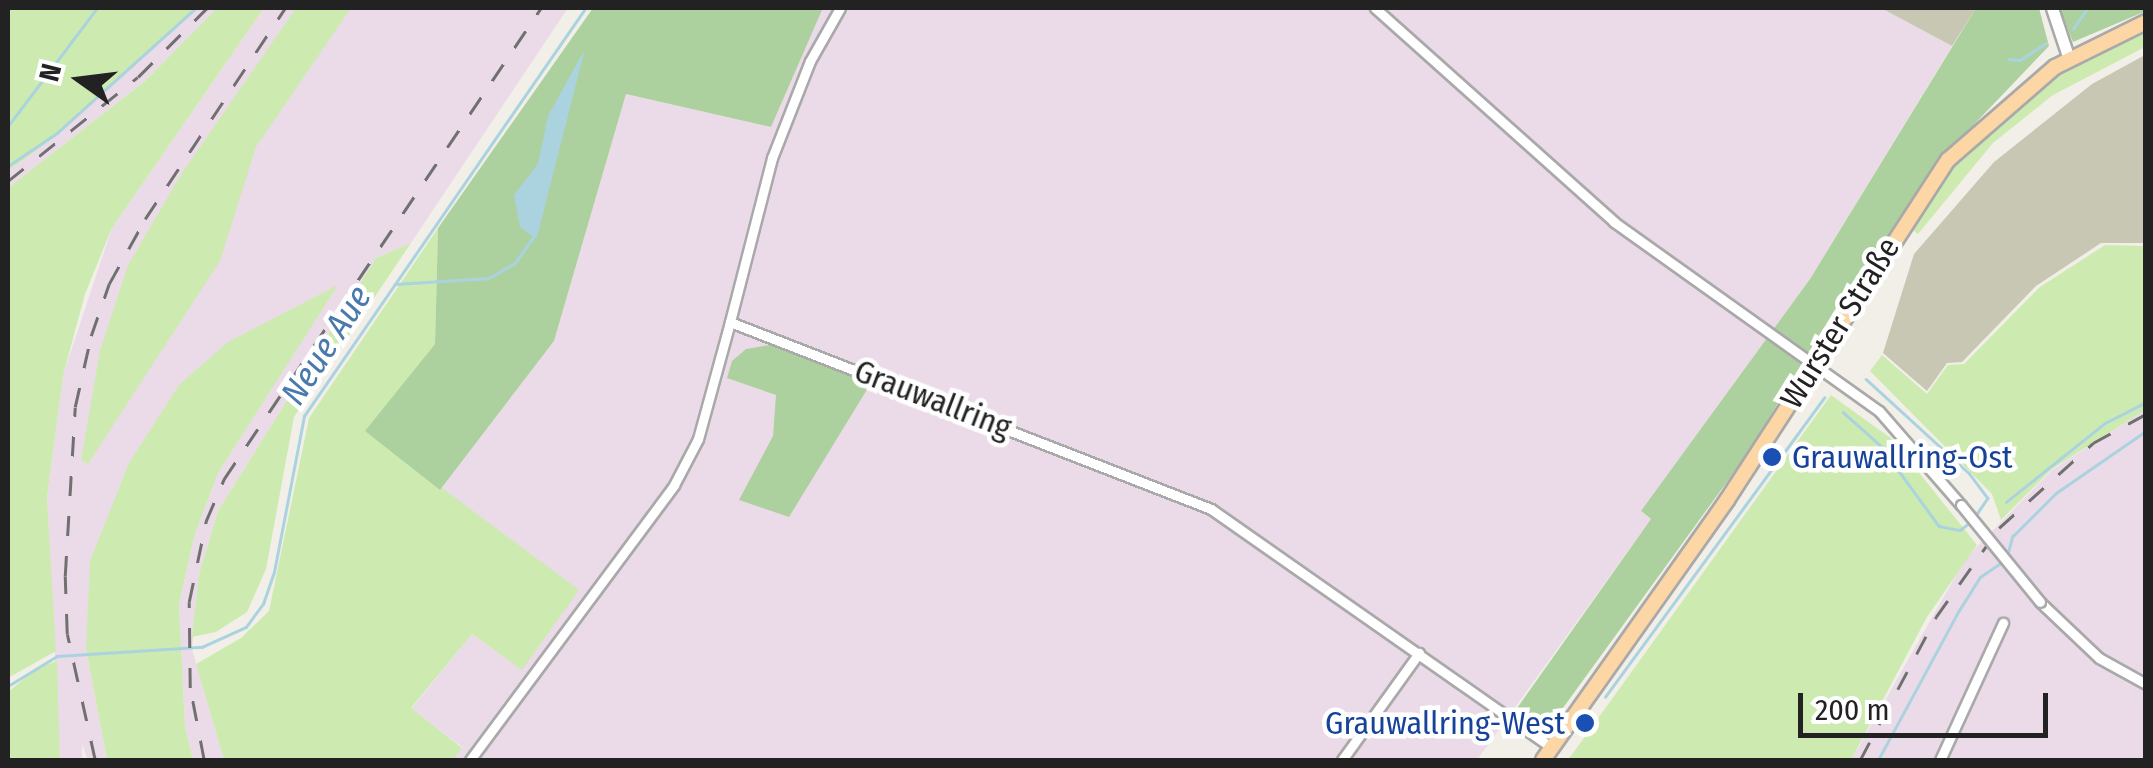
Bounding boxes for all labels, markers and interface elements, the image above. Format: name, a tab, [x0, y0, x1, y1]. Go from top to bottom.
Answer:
north arrow	[30, 30, 130, 130]
text: N	[32, 60, 68, 85]
street label: Wurster Straße	[1772, 230, 1908, 416]
water label: Neue Aue	[272, 278, 380, 412]
street label: Grauwallring	[849, 352, 1017, 446]
place label: Grauwallring-Ost	[1792, 438, 2013, 476]
marker: Grauwallring-Ost	[1761, 446, 1783, 468]
scale bar	[1803, 673, 2053, 735]
text: 200 m	[1815, 692, 1890, 728]
place label: Grauwallring-West	[1325, 704, 1565, 742]
marker: Grauwallring-West	[1574, 712, 1596, 734]

